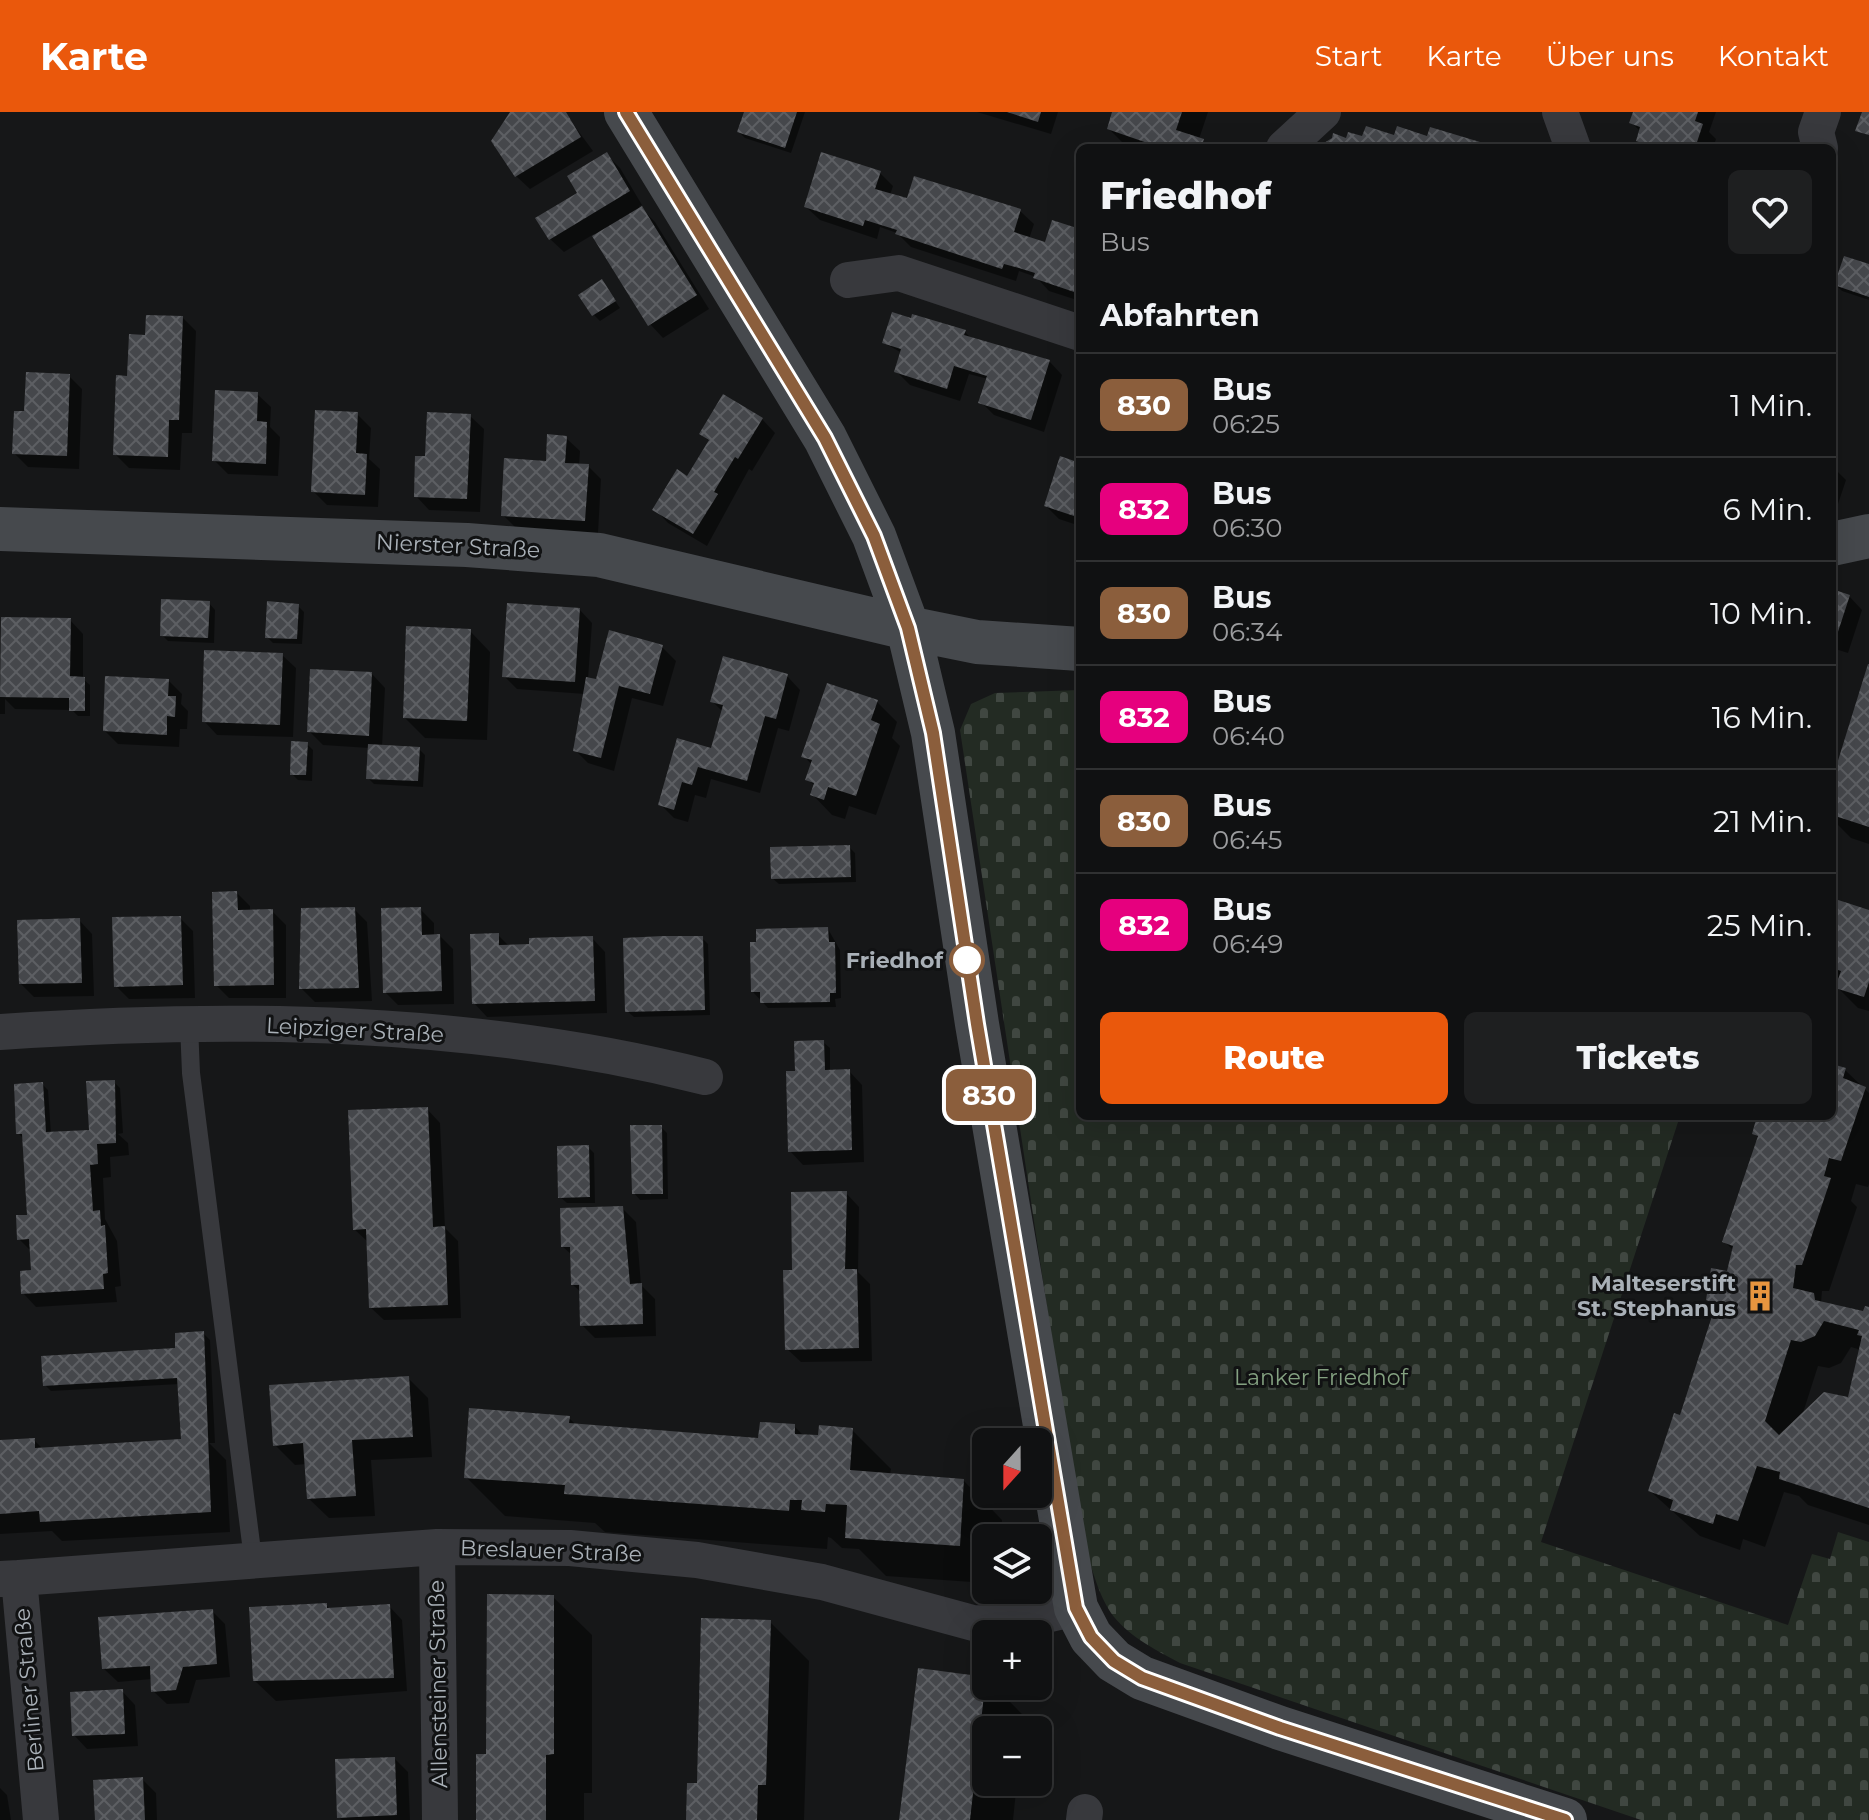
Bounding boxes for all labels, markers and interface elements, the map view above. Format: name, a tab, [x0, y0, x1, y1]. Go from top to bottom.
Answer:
text: Karte	[40, 33, 148, 80]
text: Start	[1315, 39, 1382, 73]
text: Karte	[1426, 39, 1502, 73]
text: Über uns	[1546, 39, 1674, 73]
text: Kontakt	[1718, 39, 1829, 73]
button: heart	[1728, 170, 1812, 254]
text: Friedhof	[1100, 172, 1271, 219]
text: Bus	[1100, 226, 1150, 258]
text: Abfahrten	[1100, 297, 1260, 334]
text: Bus	[1212, 371, 1272, 408]
text: 1 Min.	[1730, 387, 1812, 424]
text: 830	[1117, 388, 1171, 422]
text: 06:25	[1212, 408, 1280, 440]
text: Bus	[1212, 475, 1272, 512]
text: 6 Min.	[1723, 491, 1812, 528]
text: 832	[1118, 492, 1170, 526]
text: 06:30	[1212, 512, 1282, 544]
street label: Nierster Straße	[375, 528, 541, 564]
text: Bus	[1212, 579, 1272, 616]
text: 10 Min.	[1710, 595, 1812, 632]
text: 830	[1117, 596, 1171, 630]
text: 06:34	[1212, 616, 1282, 648]
text: Bus	[1212, 683, 1272, 720]
text: 16 Min.	[1712, 699, 1812, 736]
text: 832	[1118, 700, 1170, 734]
text: 06:40	[1212, 720, 1285, 752]
text: Bus	[1212, 787, 1272, 824]
text: 21 Min.	[1713, 803, 1812, 840]
text: 830	[1117, 804, 1171, 838]
text: 06:45	[1212, 824, 1282, 856]
text: Bus	[1212, 891, 1272, 928]
text: 25 Min.	[1707, 907, 1812, 944]
text: 832	[1118, 908, 1170, 942]
text: 06:49	[1212, 928, 1283, 960]
marker: Friedhof	[950, 943, 984, 977]
place label: Friedhof	[846, 947, 944, 974]
street label: Leipziger Straße	[265, 1012, 445, 1048]
button: Route	[1100, 1012, 1448, 1104]
button: Tickets	[1464, 1012, 1812, 1104]
line badge: 830	[943, 1069, 1035, 1121]
text: 830	[962, 1078, 1016, 1112]
place label: Malteserstift St. Stephanus	[1577, 1270, 1736, 1322]
building icon: Malteserstift St. Stephanus	[1743, 1279, 1777, 1313]
park label: Lanker Friedhof	[1234, 1364, 1410, 1391]
north arrow	[972, 1428, 1052, 1508]
map controls	[972, 1428, 1052, 1796]
button: layers	[972, 1524, 1052, 1604]
street label: Breslauer Straße	[460, 1534, 642, 1568]
street label: Allensteiner Straße	[423, 1580, 453, 1788]
street label: Berliner Straße	[8, 1607, 50, 1773]
button: +	[972, 1620, 1052, 1700]
button: −	[972, 1716, 1052, 1796]

